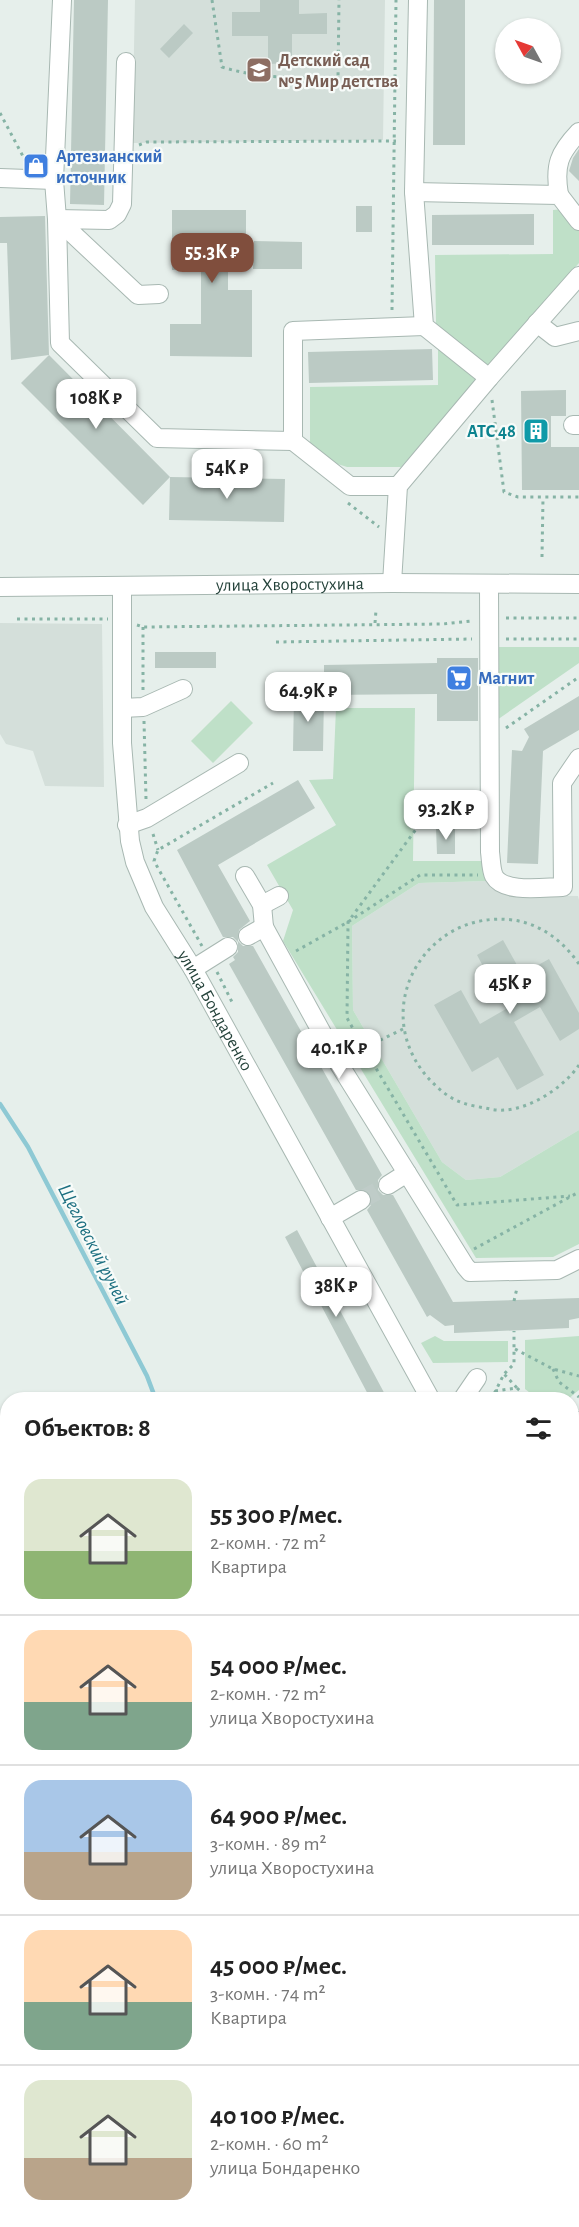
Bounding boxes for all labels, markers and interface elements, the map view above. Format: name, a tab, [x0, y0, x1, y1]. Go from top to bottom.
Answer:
north arrow	[495, 18, 561, 84]
map controls	[495, 18, 561, 84]
place label: Детский сад №5 Мир детства	[278, 52, 399, 91]
school or university icon: Детский сад №5 Мир детства	[244, 55, 274, 85]
place label: Артезианский источник	[56, 148, 162, 187]
shop icon: Артезианский источник	[21, 151, 51, 181]
pin: 55.3K ₽	[157, 233, 267, 284]
text: 55.3K ₽	[185, 242, 239, 262]
pin: 108K ₽	[47, 379, 145, 430]
text: 108K ₽	[70, 388, 122, 408]
building icon: АТС 48	[521, 416, 551, 446]
place label: АТС 48	[467, 423, 516, 441]
pin: 54K ₽	[185, 449, 269, 500]
text: 54K ₽	[206, 458, 248, 478]
street label: улица Хворостухина	[215, 575, 364, 595]
supermarket icon: Магнит	[444, 663, 474, 693]
place label: Магнит	[478, 670, 535, 688]
pin: 64.9K ₽	[253, 672, 363, 723]
text: 64.9K ₽	[279, 681, 337, 701]
pin: 93.2K ₽	[391, 790, 501, 841]
text: 93.2K ₽	[418, 799, 474, 819]
street label: улица Бондаренко	[173, 946, 255, 1074]
pin: 45K ₽	[468, 964, 552, 1015]
text: 45K ₽	[489, 973, 531, 993]
pin: 40.1K ₽	[284, 1029, 394, 1080]
text: 40.1K ₽	[311, 1038, 367, 1058]
water label: Щегловский ручей	[54, 1181, 132, 1308]
pin: 38K ₽	[294, 1267, 378, 1318]
text: 38K ₽	[315, 1276, 357, 1296]
icon: filters	[522, 1412, 555, 1445]
text: Объектов: 8	[24, 1415, 151, 1441]
text: 55 300 ₽/мес.	[210, 1502, 343, 1528]
icon: home	[72, 1503, 144, 1575]
text: 2-комн. · 72 m²	[210, 1533, 326, 1553]
text: Квартира	[210, 1557, 287, 1577]
text: 54 000 ₽/мес.	[210, 1653, 347, 1679]
icon: home	[72, 1654, 144, 1726]
text: 2-комн. · 72 m²	[210, 1684, 326, 1704]
text: улица Хворостухина	[210, 1708, 374, 1728]
text: 64 900 ₽/мес.	[210, 1803, 347, 1829]
icon: home	[72, 1804, 144, 1876]
text: 3-комн. · 89 m²	[210, 1834, 326, 1854]
text: улица Хворостухина	[210, 1858, 374, 1878]
text: 45 000 ₽/мес.	[210, 1953, 347, 1979]
icon: home	[72, 1954, 144, 2026]
text: 3-комн. · 74 m²	[210, 1984, 326, 2004]
text: Квартира	[210, 2008, 287, 2028]
text: 40 100 ₽/мес.	[210, 2103, 345, 2129]
icon: home	[72, 2104, 144, 2176]
text: 2-комн. · 60 m²	[210, 2134, 328, 2154]
text: улица Бондаренко	[210, 2158, 360, 2178]

